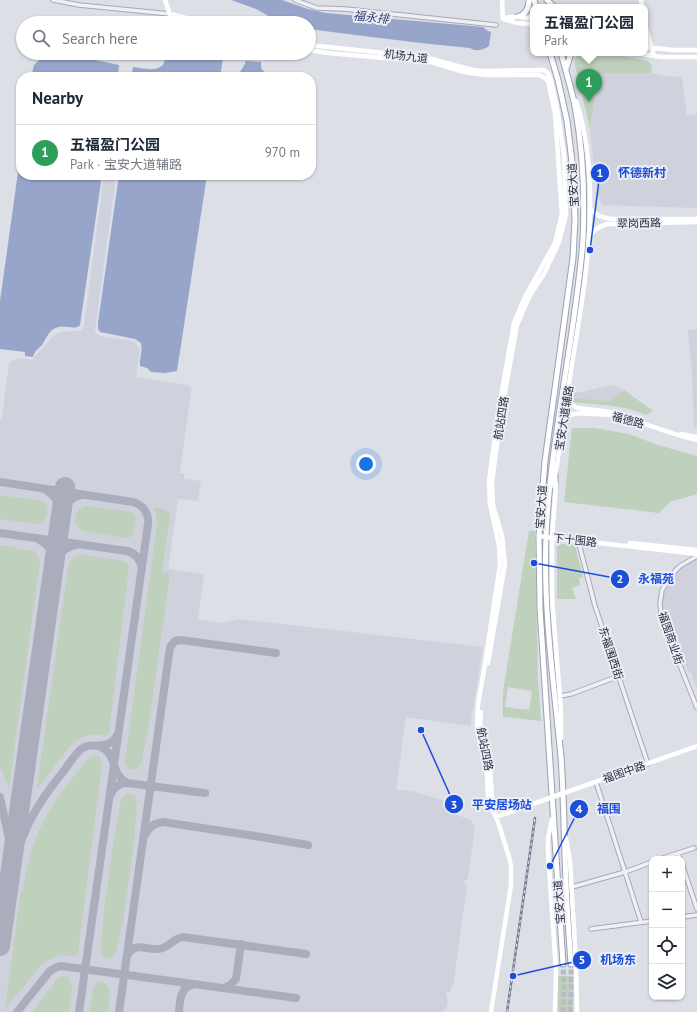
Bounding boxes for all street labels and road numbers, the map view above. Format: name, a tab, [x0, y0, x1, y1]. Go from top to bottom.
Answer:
street label: 机场九道	[383, 46, 429, 66]
street label: 宝安大道	[565, 163, 581, 207]
street label: 翠岗西路	[617, 216, 661, 230]
street label: 宝安大道辅路	[552, 384, 576, 452]
street label: 航站四路	[491, 395, 511, 441]
street label: 福德路	[610, 409, 646, 431]
street label: 宝安大道	[532, 485, 550, 529]
street label: 下十围路	[552, 531, 598, 549]
street label: 福围商业街	[655, 610, 687, 666]
street label: 东福围西街	[596, 625, 626, 681]
street label: 航站四路	[474, 726, 496, 772]
street label: 福围中路	[601, 758, 647, 786]
street label: 宝安大道	[550, 880, 568, 924]

